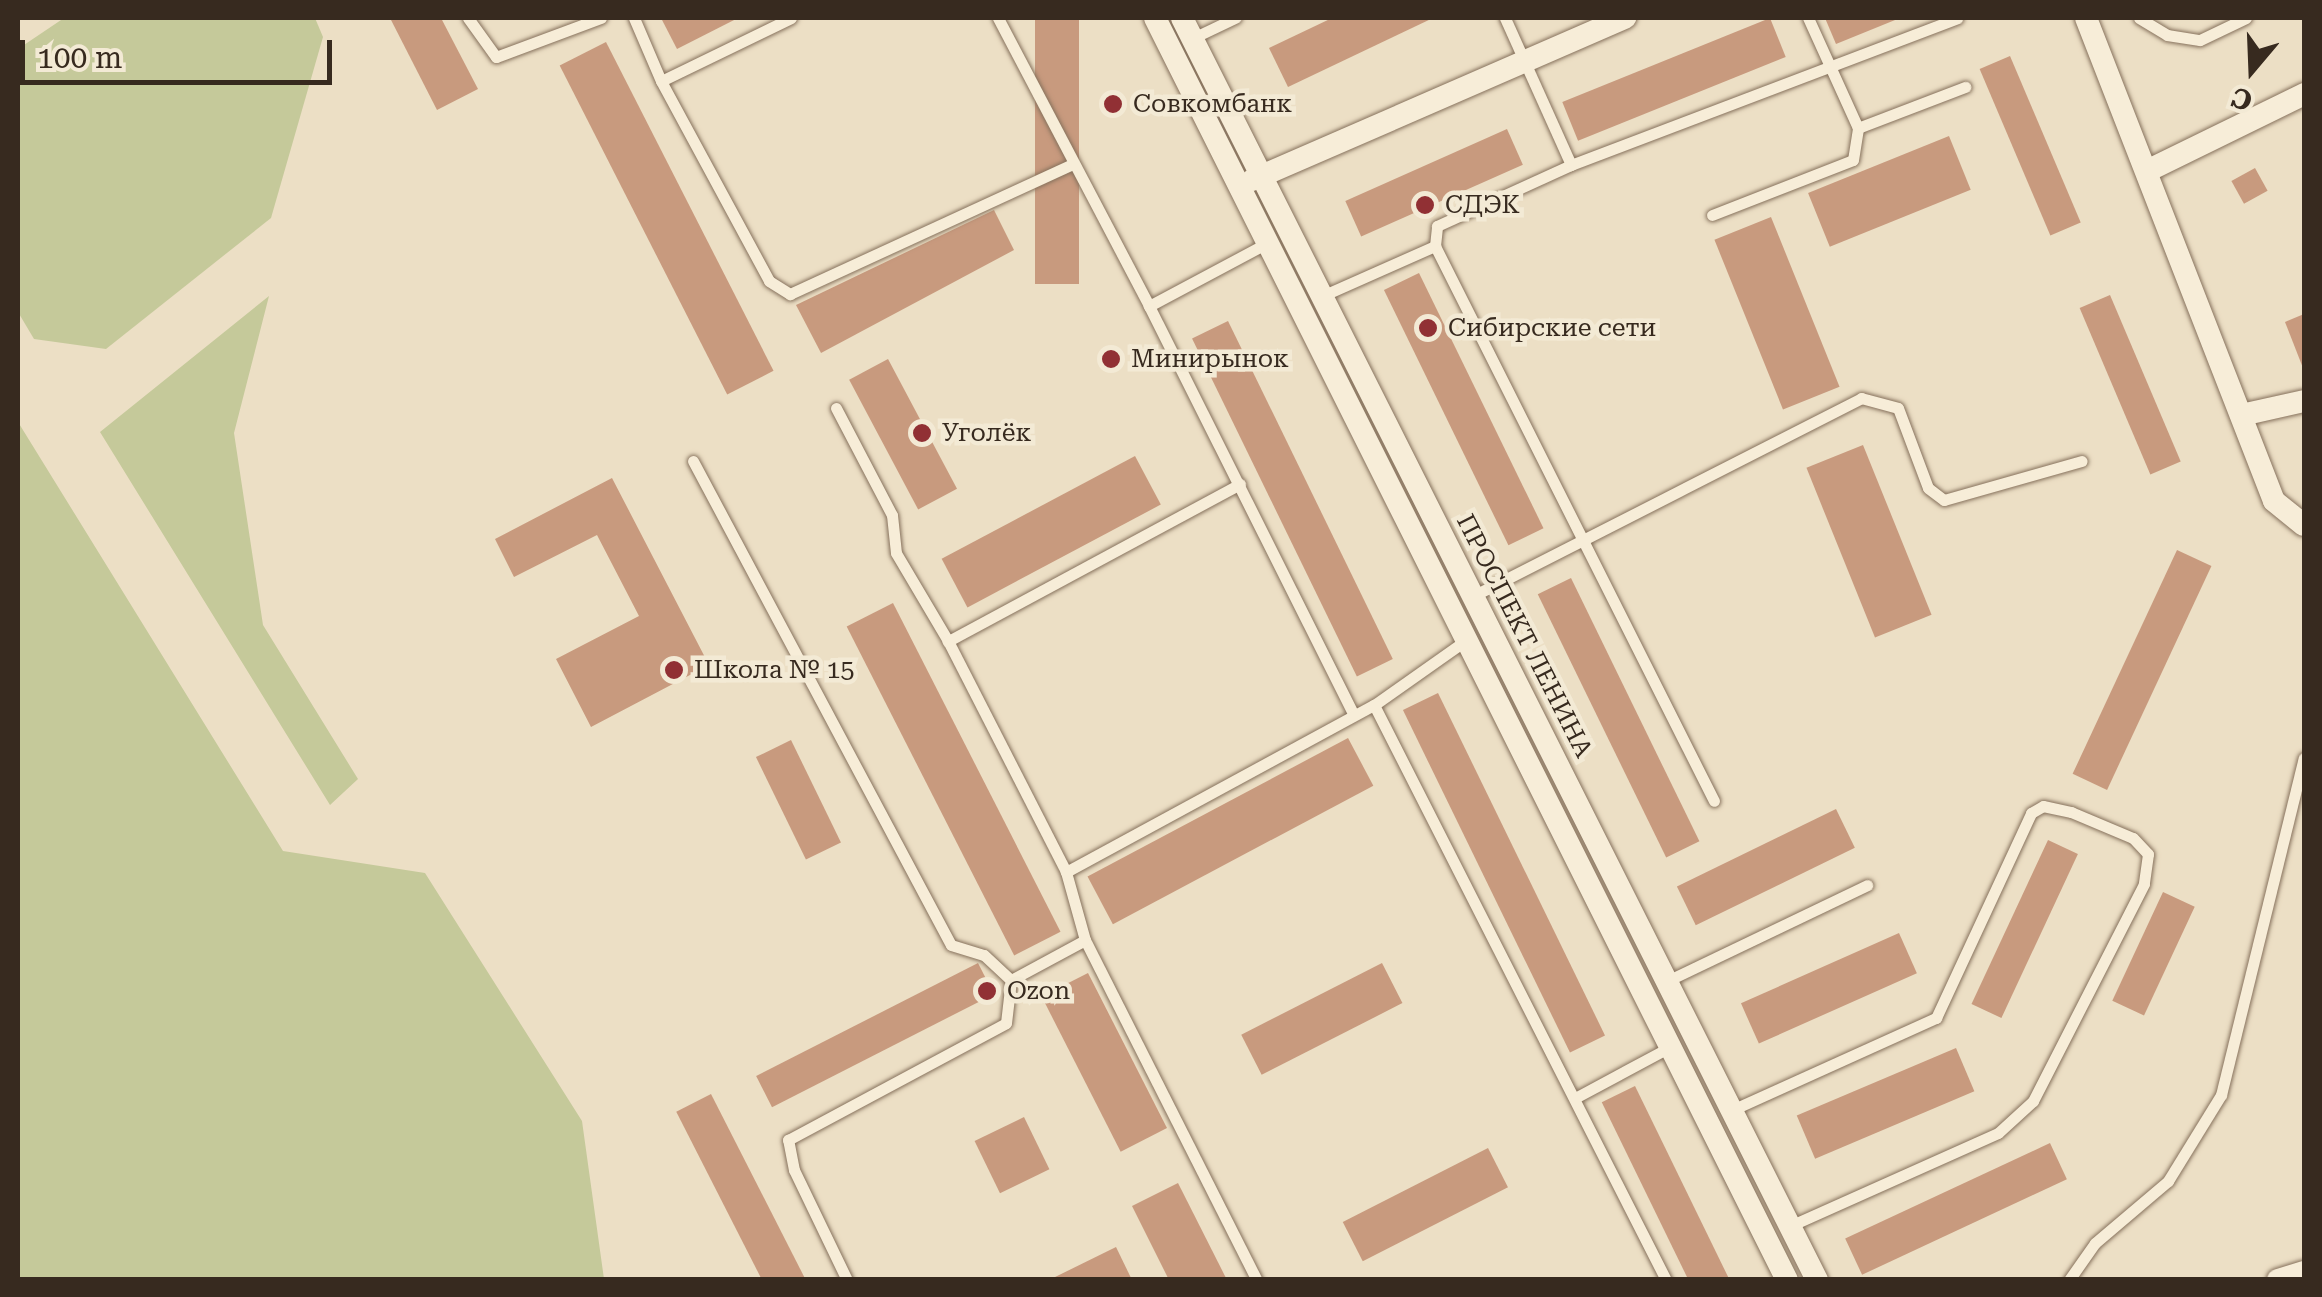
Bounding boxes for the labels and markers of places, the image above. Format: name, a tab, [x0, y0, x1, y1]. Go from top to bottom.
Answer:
place label: Совкомбанк	[1133, 89, 1292, 119]
marker: Совкомбанк	[1102, 93, 1124, 115]
place label: СДЭК	[1445, 190, 1520, 220]
marker: СДЭК	[1414, 194, 1436, 216]
place label: Сибирские сети	[1448, 313, 1656, 343]
marker: Сибирские сети	[1417, 317, 1439, 339]
place label: Минирынок	[1131, 344, 1289, 374]
marker: Минирынок	[1100, 348, 1122, 370]
place label: Уголёк	[942, 418, 1031, 448]
marker: Уголёк	[911, 422, 933, 444]
place label: Школа № 15	[694, 655, 855, 685]
marker: Школа № 15	[663, 659, 685, 681]
place label: Ozon	[1007, 976, 1070, 1006]
marker: Ozon	[976, 980, 998, 1002]

